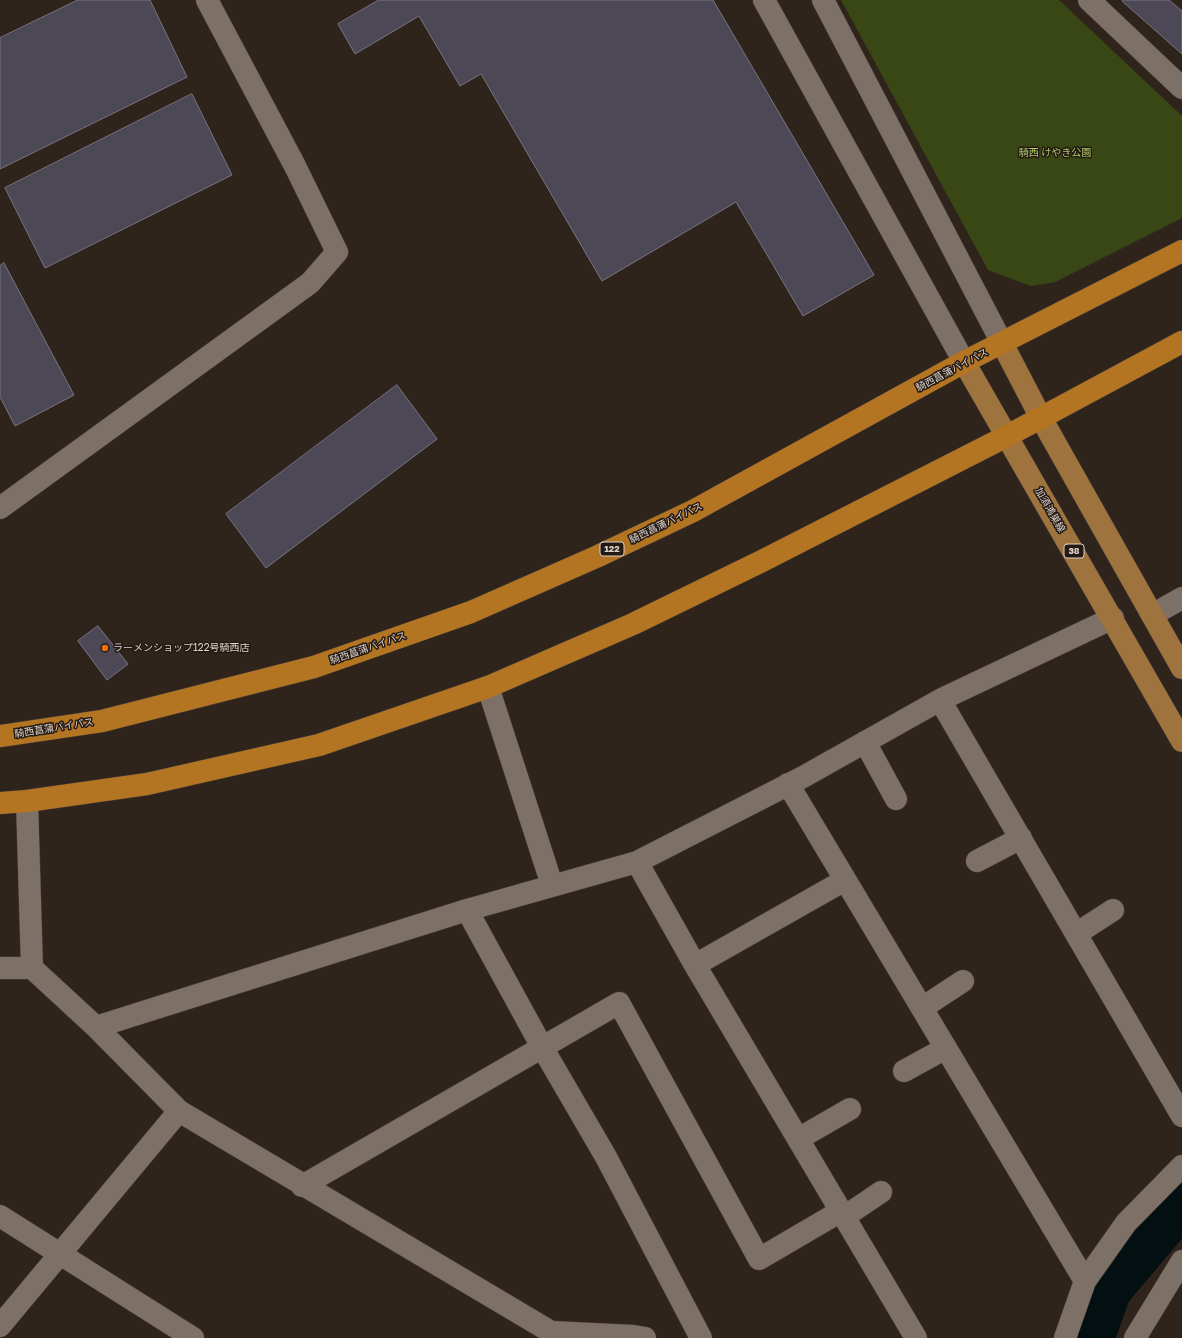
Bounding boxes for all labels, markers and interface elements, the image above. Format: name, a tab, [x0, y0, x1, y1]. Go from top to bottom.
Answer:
park label: 騎西 けやき公園	[1019, 147, 1091, 159]
street label: 騎西菖蒲バイパス	[914, 346, 990, 394]
street label: 加須鴻巣線	[1032, 485, 1068, 535]
street label: 騎西菖蒲バイパス	[627, 500, 705, 546]
road number: 122	[600, 542, 624, 556]
road number: 38	[1064, 544, 1084, 558]
street label: 騎西菖蒲バイパス	[328, 629, 408, 667]
place label: ラーメンショップ122号騎西店	[113, 642, 249, 654]
marker: ラーメンショップ122号騎西店	[100, 643, 110, 653]
street label: 騎西菖蒲バイパス	[14, 716, 94, 740]

